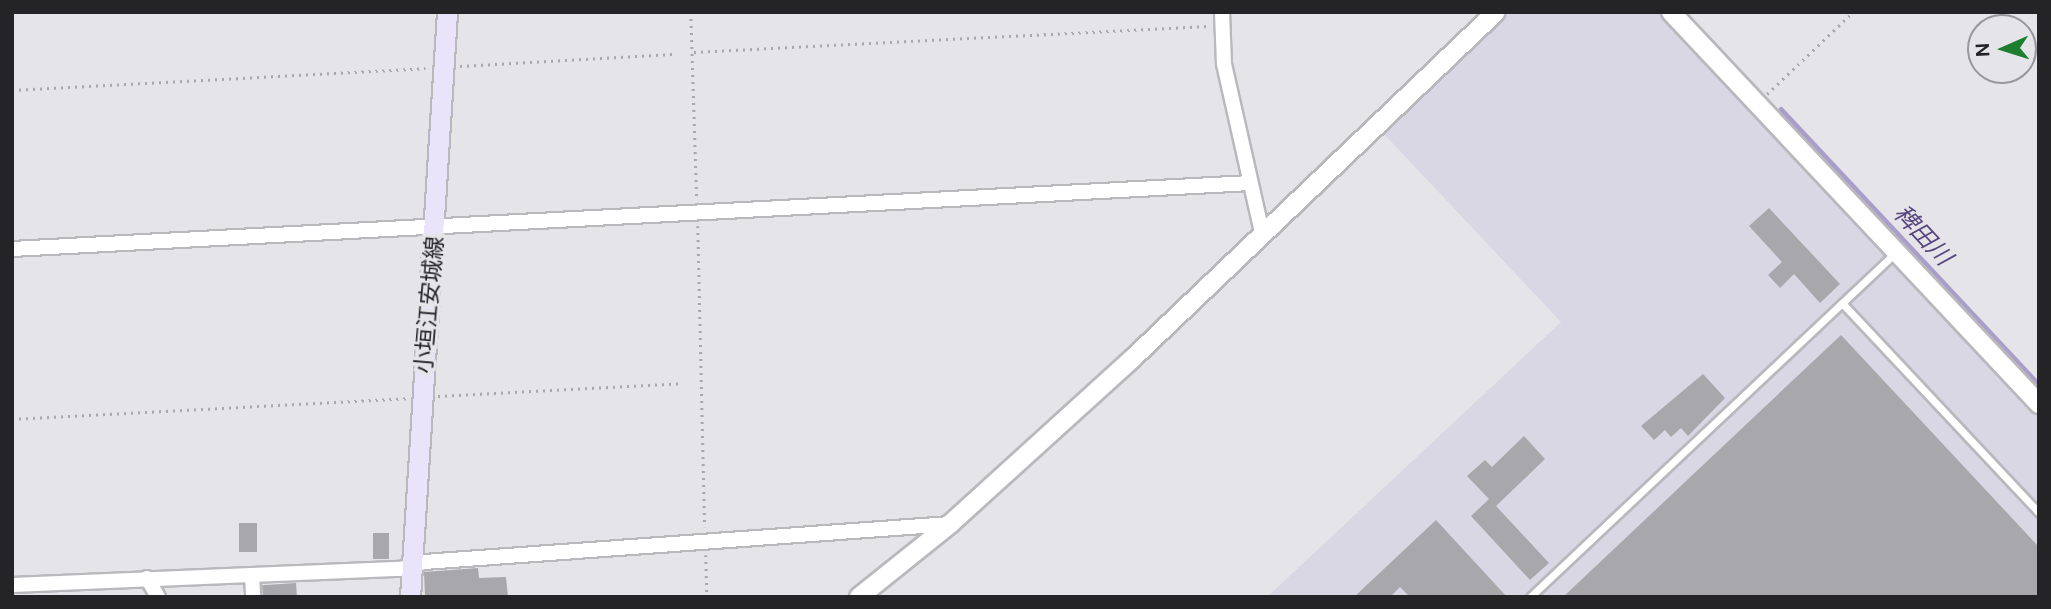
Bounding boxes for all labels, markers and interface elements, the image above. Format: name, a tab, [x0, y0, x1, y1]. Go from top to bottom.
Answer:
north arrow	[1967, 14, 2037, 84]
text: N	[1970, 42, 1995, 58]
water label: 稗田川	[1888, 199, 1958, 271]
street label: 小垣江安城線	[409, 235, 449, 375]

